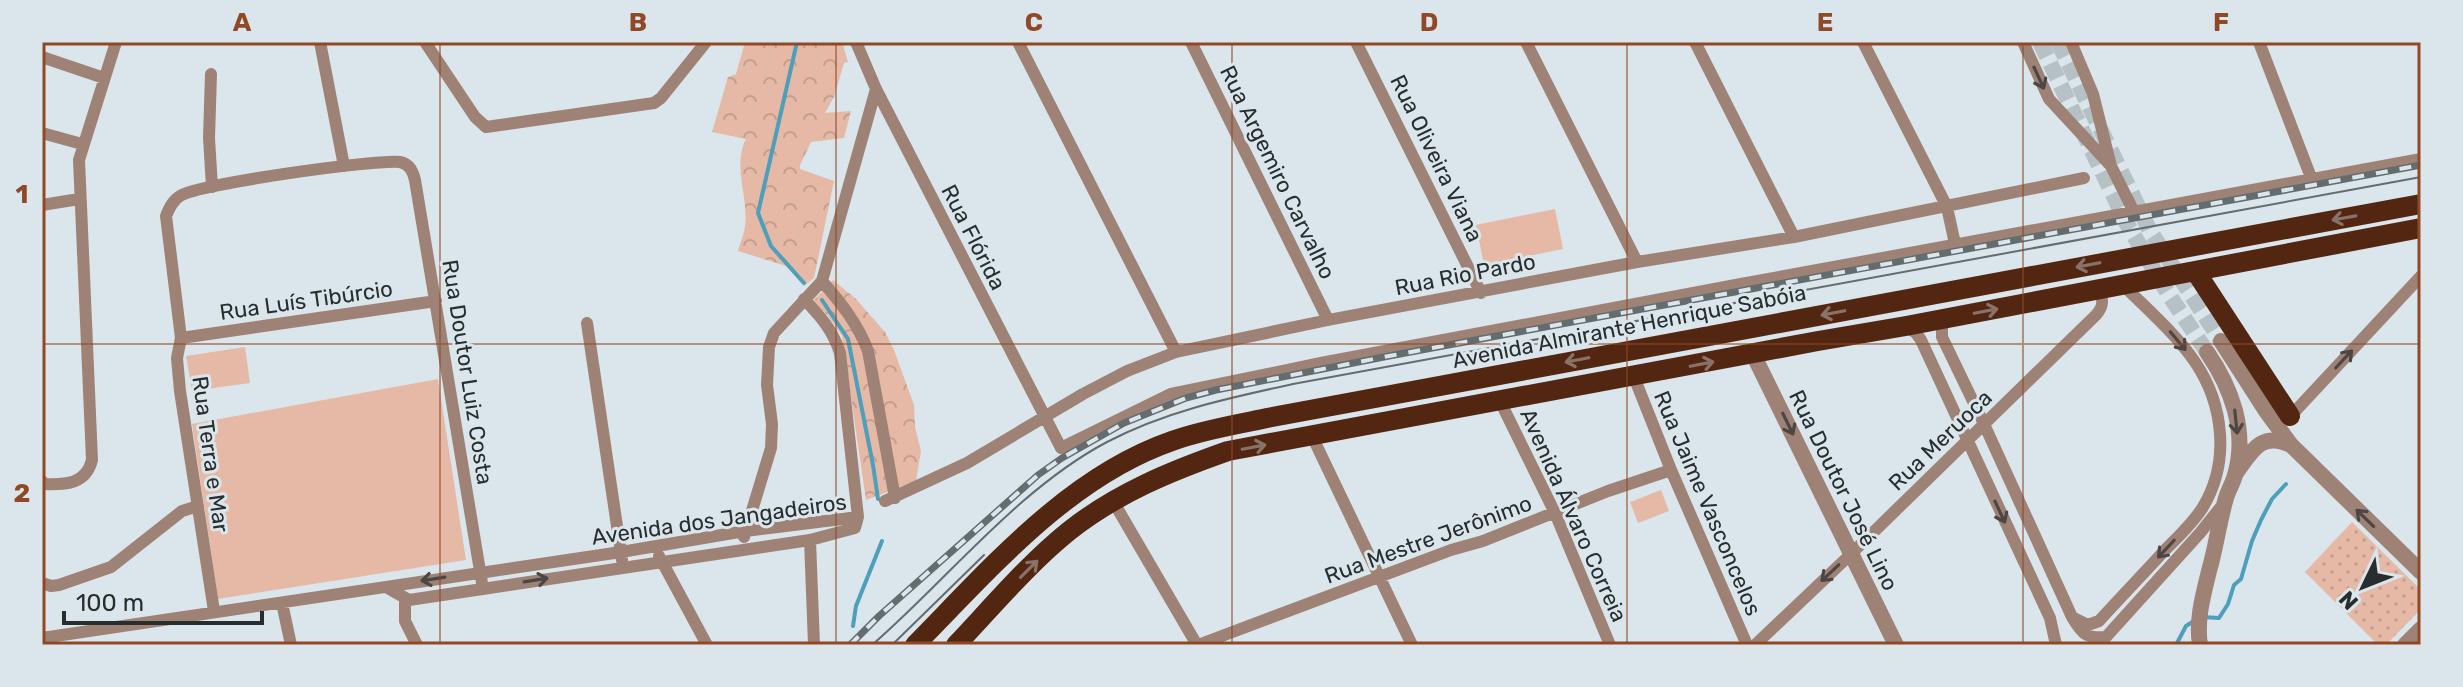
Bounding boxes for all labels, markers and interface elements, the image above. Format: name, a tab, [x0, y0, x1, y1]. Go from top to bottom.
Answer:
text: A	[233, 7, 252, 38]
text: B	[629, 7, 647, 38]
text: C	[1025, 7, 1043, 38]
text: D	[1420, 7, 1438, 38]
text: E	[1817, 7, 1833, 38]
text: F	[2213, 7, 2229, 38]
street label: Rua Argemiro Carvalho	[1214, 61, 1341, 283]
one-way arrow	[2032, 65, 2047, 89]
street label: Rua Oliveira Viana	[1384, 70, 1489, 246]
text: 1	[16, 179, 28, 210]
street label: Rua Flórida	[935, 180, 1012, 295]
one-way arrow	[2332, 211, 2357, 226]
street label: Rua Rio Pardo	[1392, 248, 1538, 301]
street label: Rua Doutor Luiz Costa	[436, 258, 499, 486]
one-way arrow	[2076, 258, 2102, 273]
street label: Rua Luís Tibúrcio	[218, 275, 394, 326]
street label: Avenida Almirante Henrique Sabóia	[1450, 279, 1808, 374]
one-way arrow	[1972, 303, 1998, 318]
one-way arrow	[1821, 306, 1846, 321]
one-way arrow	[2169, 330, 2187, 351]
one-way arrow	[2334, 349, 2353, 369]
one-way arrow	[1565, 354, 1591, 369]
one-way arrow	[1689, 355, 1715, 370]
street label: Rua Terra e Mar	[186, 374, 235, 534]
street label: Rua Meruoca	[1883, 384, 1998, 496]
street label: Rua Doutor José Lino	[1783, 385, 1904, 595]
street label: Rua Jaime Vasconcelos	[1648, 387, 1767, 620]
street label: Avenida Álvaro Correia	[1514, 404, 1633, 626]
one-way arrow	[2229, 409, 2244, 435]
one-way arrow	[1780, 411, 1796, 435]
one-way arrow	[1241, 438, 1266, 453]
text: 2	[14, 478, 30, 509]
street label: Avenida dos Jangadeiros	[590, 488, 848, 551]
street label: Rua Mestre Jerônimo	[1321, 489, 1535, 590]
one-way arrow	[1993, 500, 2008, 524]
one-way arrow	[2356, 509, 2375, 528]
one-way arrow	[2157, 539, 2176, 559]
north arrow	[2323, 547, 2403, 627]
one-way arrow	[1019, 560, 1038, 579]
one-way arrow	[1821, 564, 1841, 582]
one-way arrow	[523, 572, 549, 587]
one-way arrow	[421, 573, 446, 588]
scale bar	[64, 575, 262, 625]
text: N	[2333, 585, 2364, 615]
text: 100 m	[76, 589, 144, 617]

